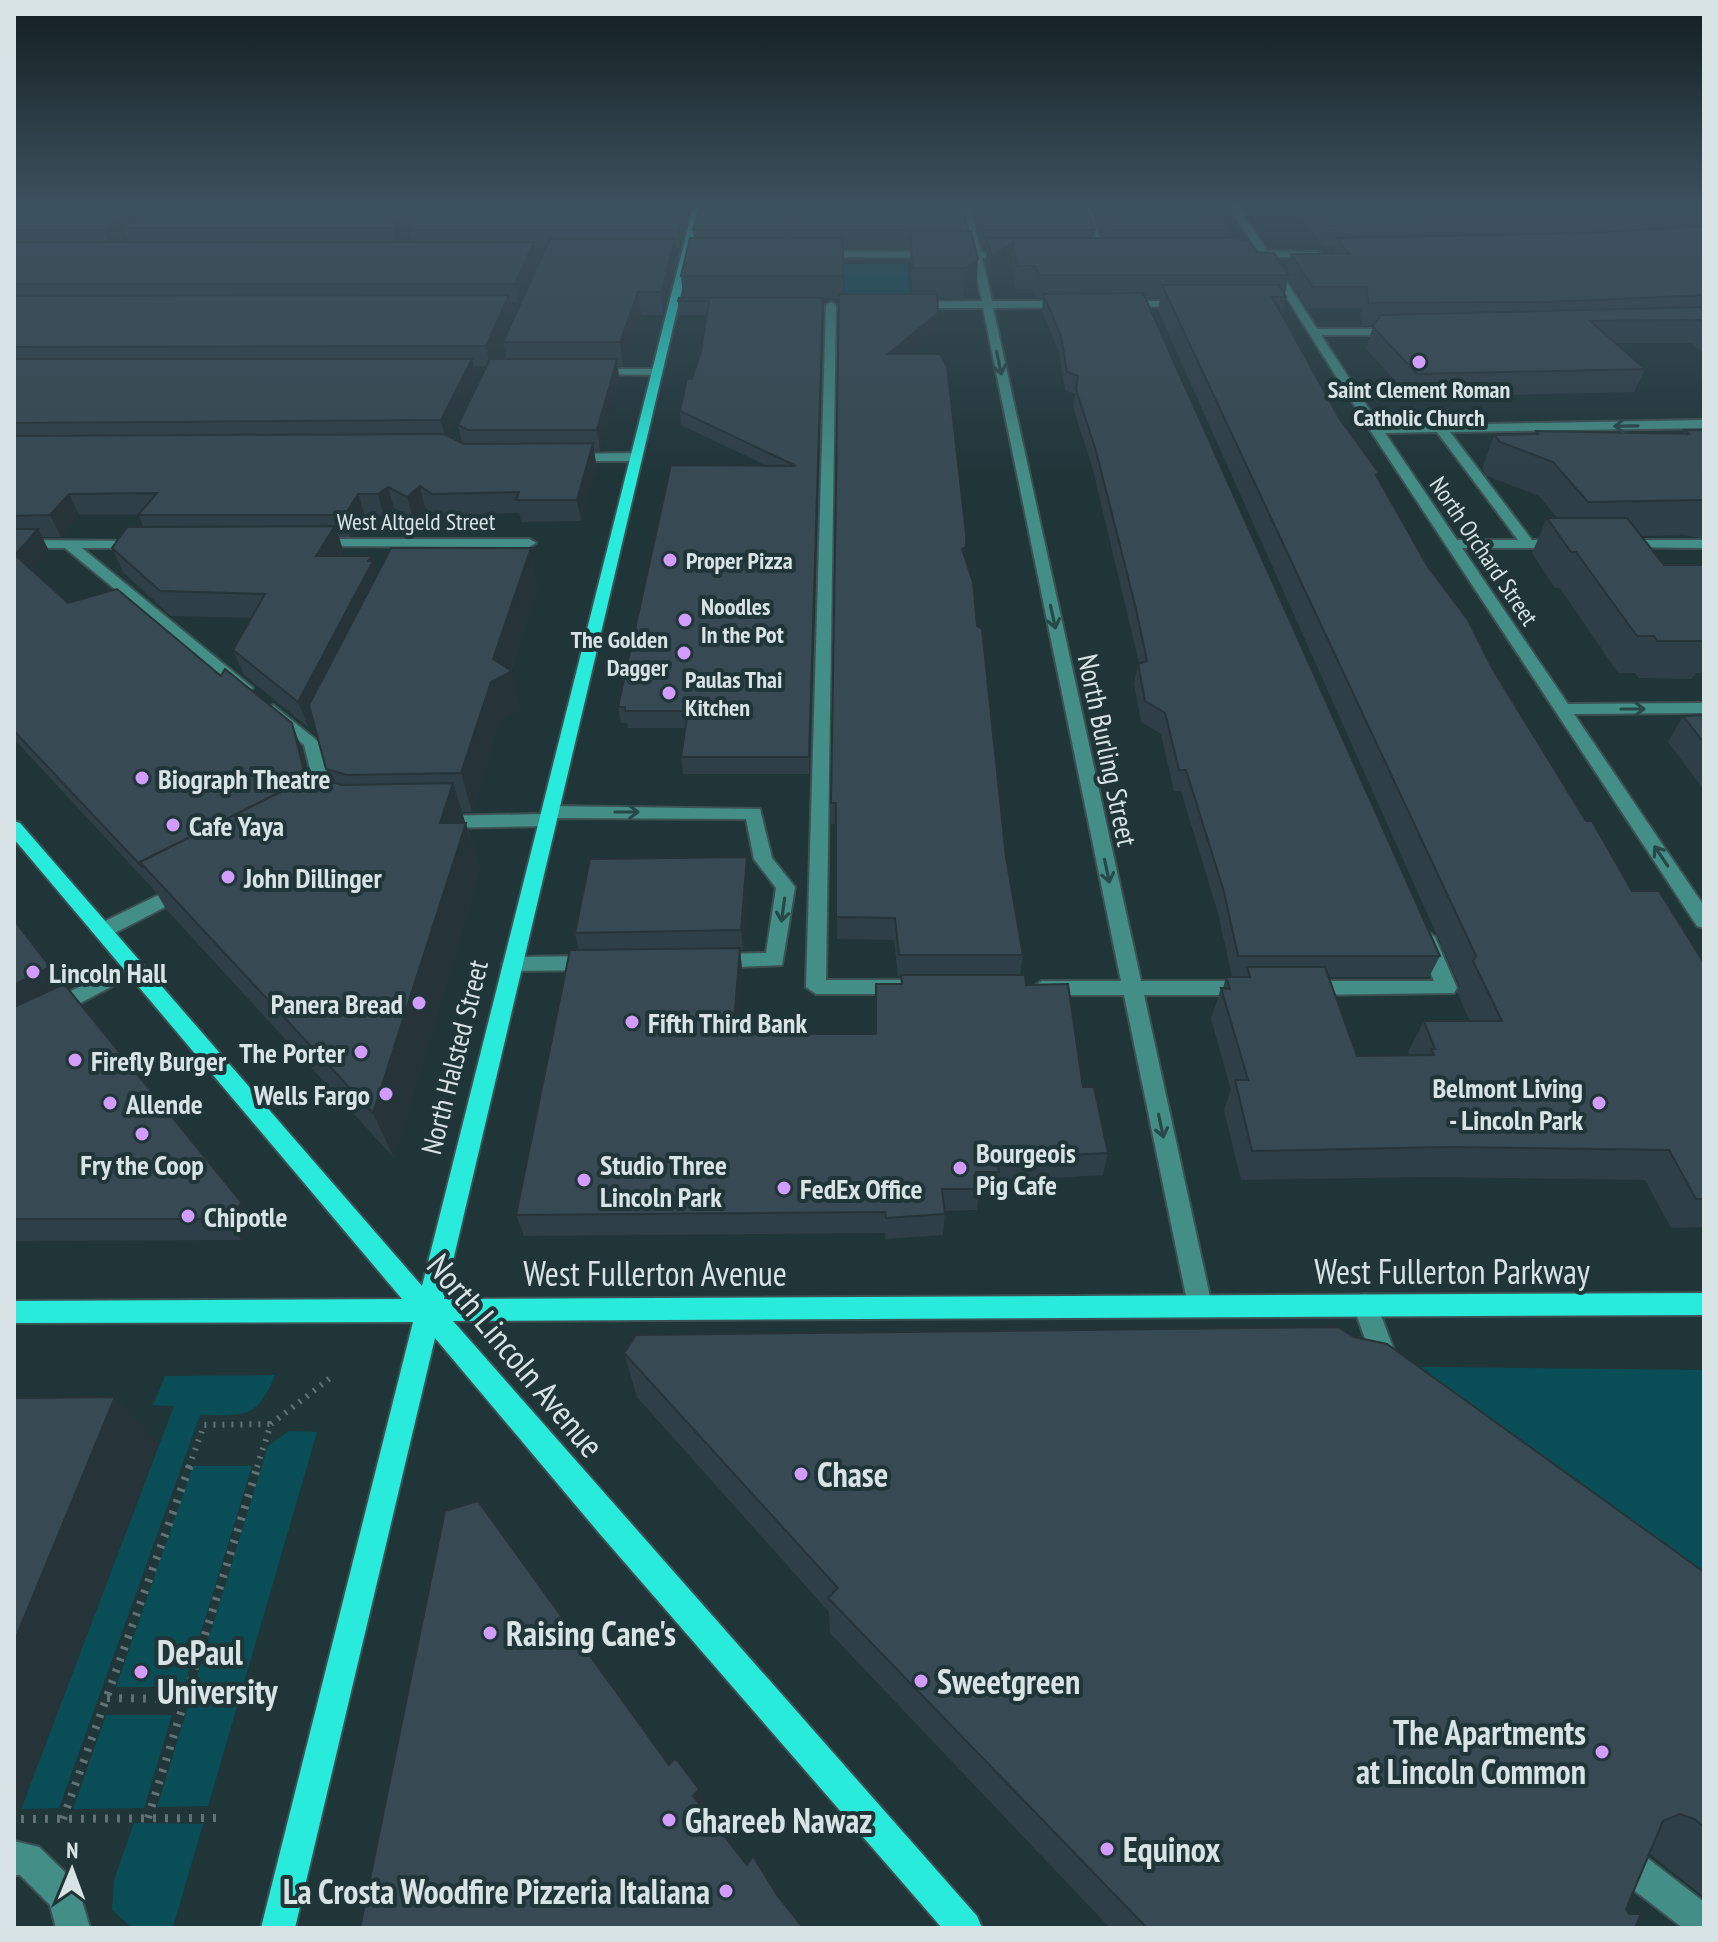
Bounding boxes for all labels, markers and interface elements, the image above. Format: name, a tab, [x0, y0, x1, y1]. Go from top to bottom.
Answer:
one-way arrow	[992, 349, 1007, 375]
marker: Saint Clement Roman Catholic Church	[1410, 353, 1428, 371]
place label: Saint Clement Roman Catholic Church	[1328, 374, 1510, 433]
one-way arrow	[1613, 419, 1640, 434]
street label: North Orchard Street	[1423, 471, 1545, 632]
street label: West Altgeld Street	[337, 506, 496, 537]
place label: Proper Pizza	[686, 545, 793, 576]
marker: Proper Pizza	[661, 551, 679, 569]
place label: Noodles In the Pot	[701, 591, 784, 650]
one-way arrow	[1046, 604, 1061, 629]
marker: Noodles In the Pot	[676, 611, 694, 629]
place label: The Golden Dagger	[571, 624, 669, 683]
marker: The Golden Dagger	[675, 644, 693, 662]
street label: North Burling Street	[1070, 651, 1146, 850]
place label: Paulas Thai Kitchen	[685, 664, 782, 723]
marker: Paulas Thai Kitchen	[660, 684, 678, 702]
one-way arrow	[1619, 701, 1646, 717]
place label: Biograph Theatre	[158, 760, 330, 797]
marker: Biograph Theatre	[133, 769, 151, 787]
one-way arrow	[613, 804, 640, 820]
place label: Cafe Yaya	[189, 807, 284, 844]
marker: Cafe Yaya	[164, 816, 182, 834]
one-way arrow	[1653, 845, 1669, 867]
one-way arrow	[1100, 858, 1115, 884]
place label: John Dillinger	[243, 859, 383, 896]
marker: John Dillinger	[219, 868, 237, 886]
one-way arrow	[775, 897, 790, 922]
place label: Lincoln Hall	[49, 954, 167, 991]
street label: North Halsted Street	[412, 956, 496, 1158]
marker: Lincoln Hall	[24, 963, 42, 981]
place label: Panera Bread	[271, 985, 403, 1022]
marker: Panera Bread	[410, 994, 428, 1012]
place label: Fifth Third Bank	[648, 1004, 807, 1041]
marker: Fifth Third Bank	[623, 1013, 641, 1031]
place label: The Porter	[239, 1034, 346, 1071]
place label: Firefly Burger	[91, 1042, 227, 1079]
marker: The Porter	[352, 1043, 370, 1061]
marker: Firefly Burger	[66, 1051, 84, 1069]
place label: Belmont Living - Lincoln Park	[1432, 1069, 1583, 1138]
place label: Wells Fargo	[253, 1076, 370, 1113]
place label: Allende	[125, 1085, 203, 1122]
marker: Wells Fargo	[377, 1085, 395, 1103]
marker: Allende	[101, 1094, 119, 1112]
marker: Belmont Living - Lincoln Park	[1590, 1094, 1608, 1112]
one-way arrow	[1154, 1112, 1169, 1138]
marker: Fry the Coop	[133, 1125, 151, 1143]
place label: Bourgeois Pig Cafe	[976, 1134, 1076, 1203]
place label: Fry the Coop	[80, 1146, 204, 1183]
place label: Studio Three Lincoln Park	[600, 1146, 727, 1215]
marker: Bourgeois Pig Cafe	[951, 1159, 969, 1177]
place label: FedEx Office	[800, 1170, 922, 1207]
marker: Studio Three Lincoln Park	[575, 1171, 593, 1189]
marker: FedEx Office	[775, 1179, 793, 1197]
place label: Chipotle	[204, 1198, 288, 1235]
marker: Chipotle	[179, 1207, 197, 1225]
street label: North Lincoln Avenue	[418, 1244, 614, 1466]
street label: West Fullerton Parkway	[1314, 1249, 1590, 1293]
street label: West Fullerton Avenue	[523, 1251, 787, 1295]
place label: Chase	[817, 1452, 888, 1496]
marker: Chase	[792, 1465, 810, 1483]
place label: Raising Cane's	[506, 1611, 676, 1655]
marker: Raising Cane's	[481, 1624, 499, 1642]
place label: DePaul University	[157, 1630, 278, 1713]
place label: Sweetgreen	[937, 1659, 1080, 1703]
marker: DePaul University	[132, 1663, 150, 1681]
marker: Sweetgreen	[912, 1672, 930, 1690]
place label: The Apartments at Lincoln Common	[1356, 1710, 1586, 1793]
marker: The Apartments at Lincoln Common	[1593, 1743, 1611, 1761]
place label: Ghareeb Nawaz	[685, 1798, 872, 1842]
marker: Ghareeb Nawaz	[660, 1811, 678, 1829]
place label: Equinox	[1123, 1827, 1220, 1871]
north arrow	[32, 1830, 112, 1910]
text: N	[66, 1836, 79, 1864]
marker: Equinox	[1098, 1840, 1116, 1858]
place label: La Crosta Woodfire Pizzeria Italiana	[283, 1869, 710, 1913]
marker: La Crosta Woodfire Pizzeria Italiana	[717, 1882, 735, 1900]

